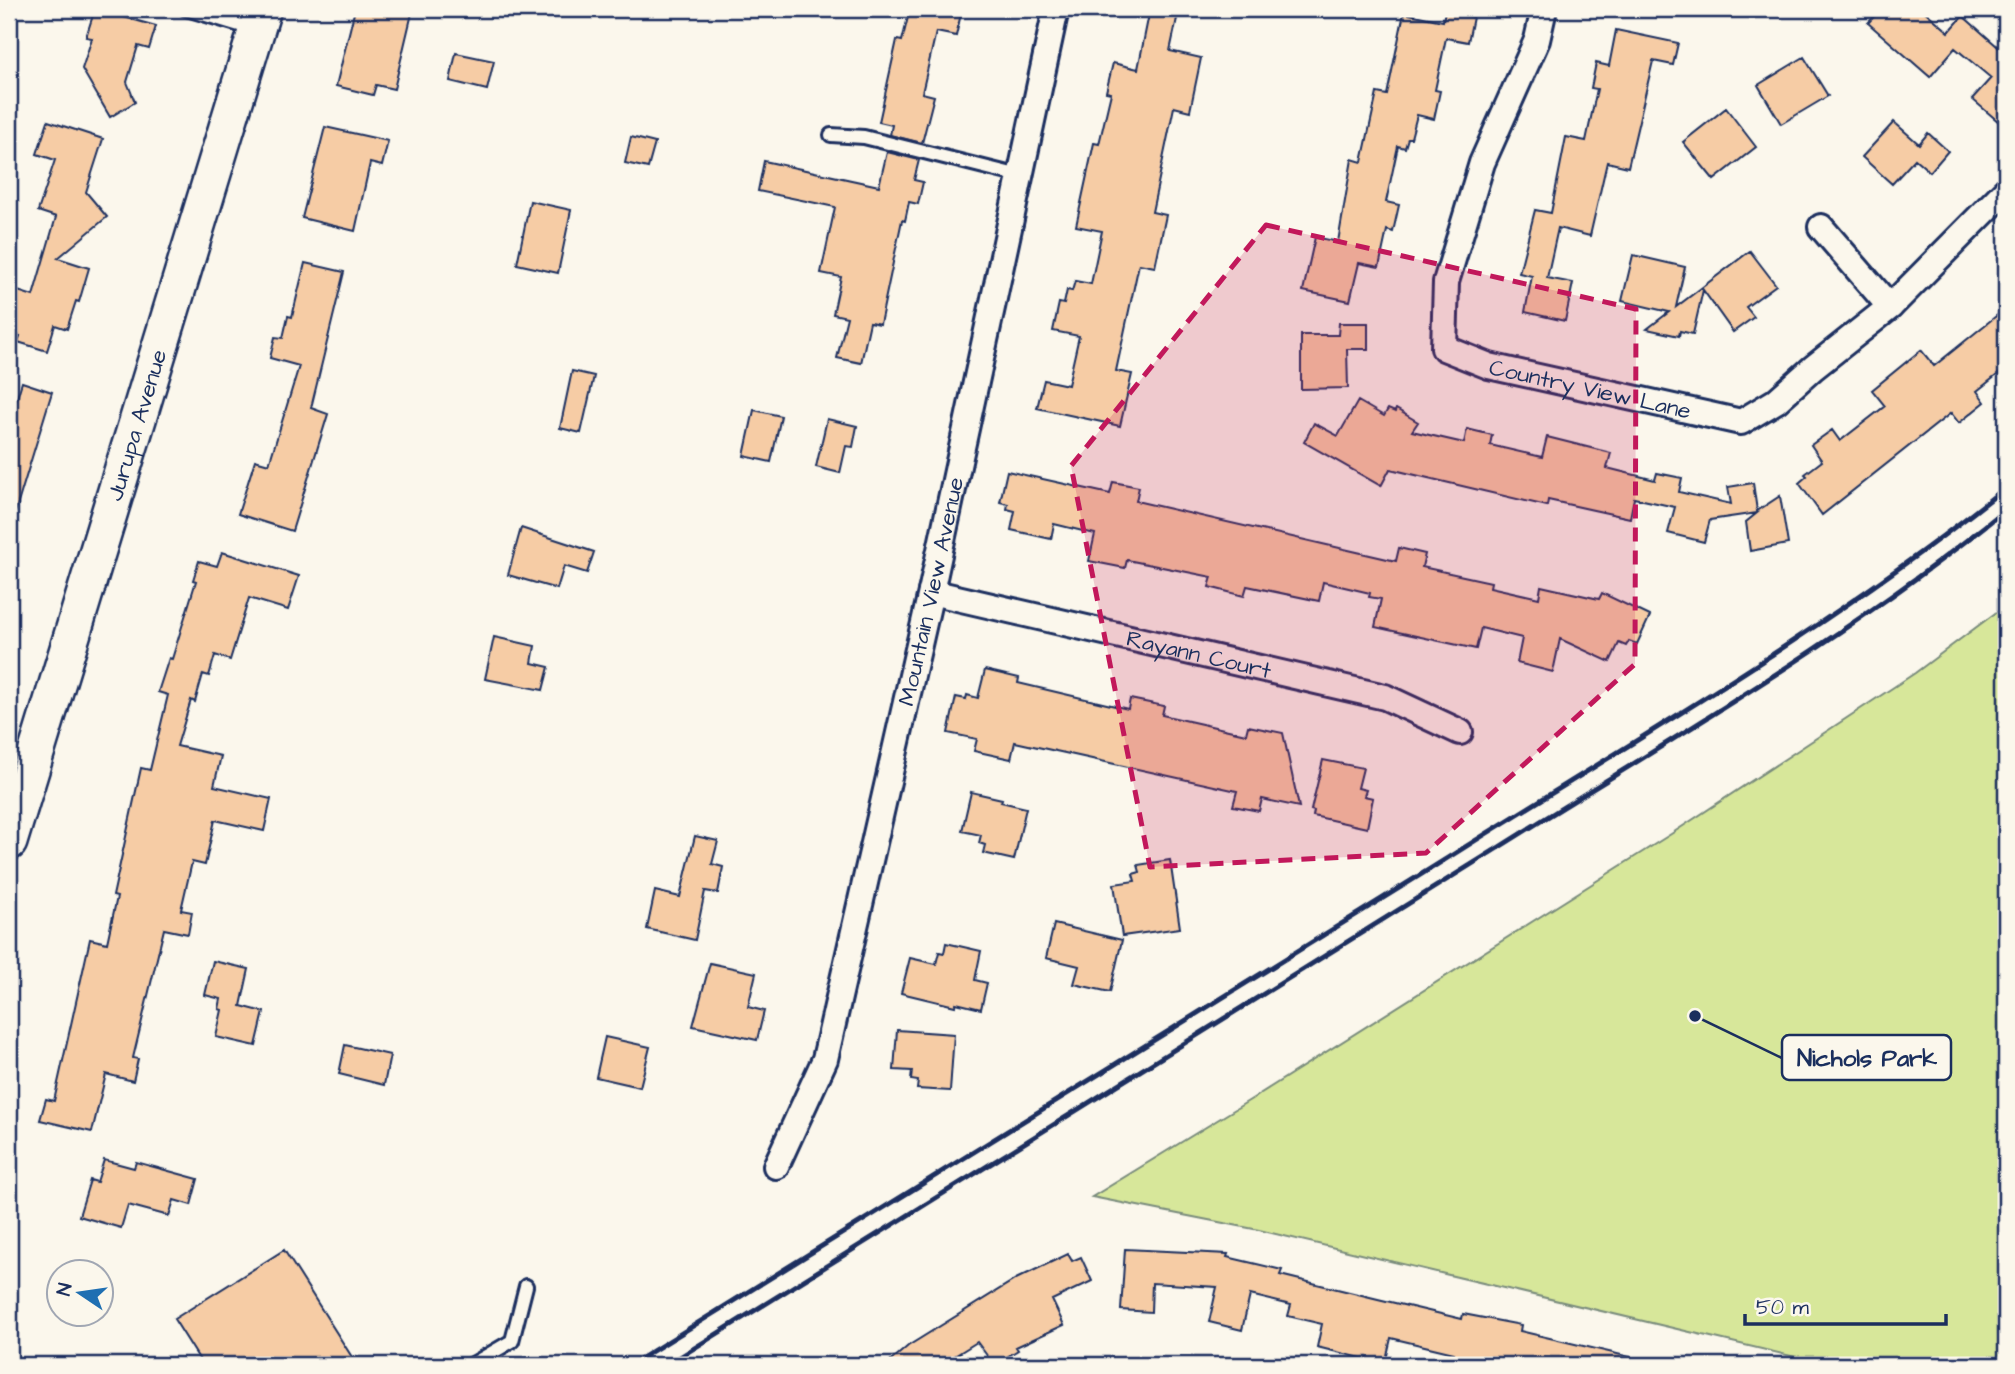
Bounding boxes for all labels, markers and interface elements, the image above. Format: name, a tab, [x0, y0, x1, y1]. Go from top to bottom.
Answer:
street label: Jurupa Avenue	[99, 346, 175, 505]
street label: Country View Lane	[1486, 351, 1694, 427]
street label: Mountain View Avenue	[891, 474, 972, 709]
street label: Rayann Court	[1123, 623, 1275, 687]
callout: Nichols Park	[1782, 1035, 1951, 1080]
text: Nichols Park	[1797, 1042, 1937, 1076]
north arrow	[46, 1258, 116, 1328]
text: N	[50, 1281, 79, 1298]
scale bar	[1745, 1283, 1947, 1327]
text: 50 m	[1756, 1293, 1810, 1322]

